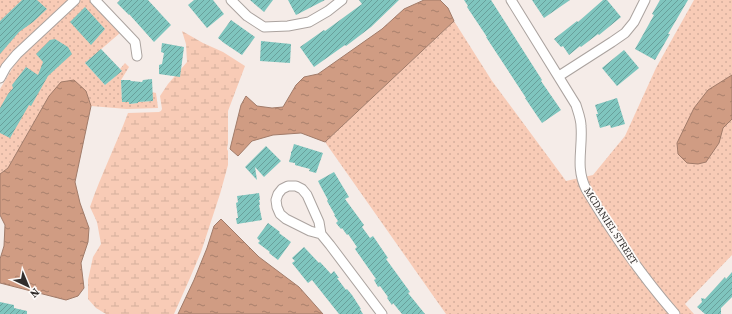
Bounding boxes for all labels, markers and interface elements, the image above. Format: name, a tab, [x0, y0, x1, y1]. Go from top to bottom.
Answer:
street label: MCDANIEL STREET	[581, 185, 641, 267]
north arrow	[8, 266, 48, 306]
text: N	[27, 285, 43, 301]

